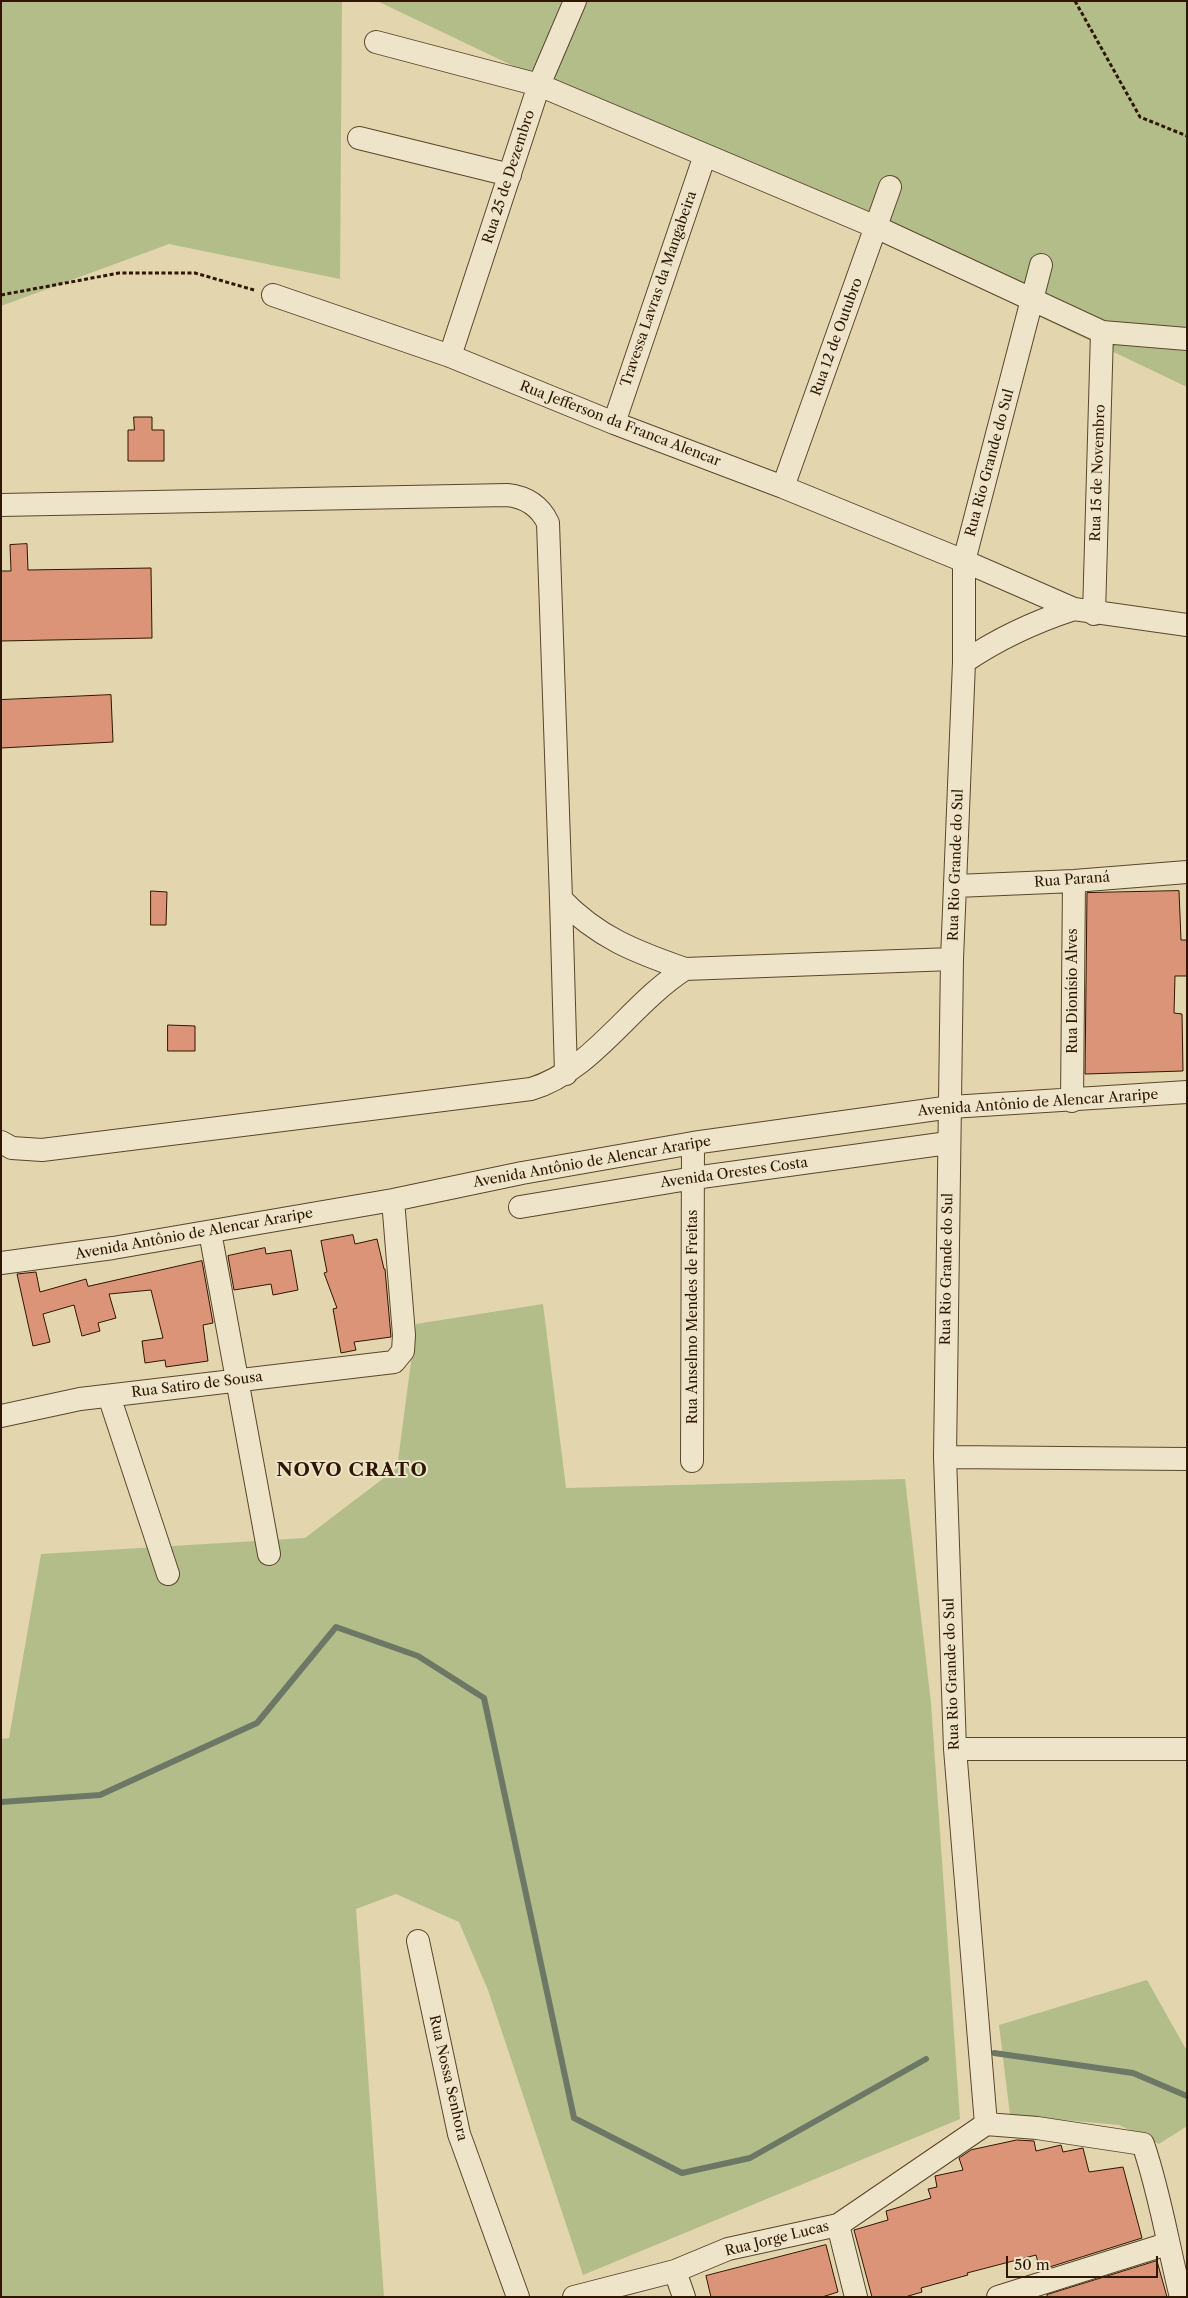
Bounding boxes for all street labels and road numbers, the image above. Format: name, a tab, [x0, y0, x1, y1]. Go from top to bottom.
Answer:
street label: Rua 25 de Dezembro	[479, 108, 539, 246]
street label: Travessa Lavras da Mangabeira	[618, 189, 700, 389]
street label: Rua 12 de Outubro	[808, 276, 866, 398]
street label: Rua Jefferson da Franca Alencar	[517, 378, 723, 470]
street label: Rua Rio Grande do Sul	[962, 387, 1018, 539]
street label: Rua 15 de Novembro	[1087, 404, 1109, 542]
street label: Rua Rio Grande do Sul	[945, 789, 967, 941]
street label: Rua Paraná	[1034, 869, 1110, 891]
street label: Rua Dionísio Alves	[1065, 928, 1081, 1054]
street label: Avenida Antônio de Alencar Araripe	[917, 1086, 1159, 1120]
street label: Avenida Antônio de Alencar Araripe	[472, 1133, 712, 1191]
street label: Avenida Orestes Costa	[659, 1154, 809, 1192]
street label: Rua Rio Grande do Sul	[937, 1193, 957, 1345]
street label: Avenida Antônio de Alencar Araripe	[74, 1205, 314, 1263]
street label: Rua Anselmo Mendes de Freitas	[685, 1210, 701, 1424]
street label: Rua Satiro de Sousa	[130, 1369, 264, 1401]
street label: Rua Rio Grande do Sul	[941, 1598, 963, 1750]
street label: Rua Nossa Senhora	[425, 2013, 471, 2143]
street label: Rua Jorge Lucas	[723, 2218, 831, 2260]

